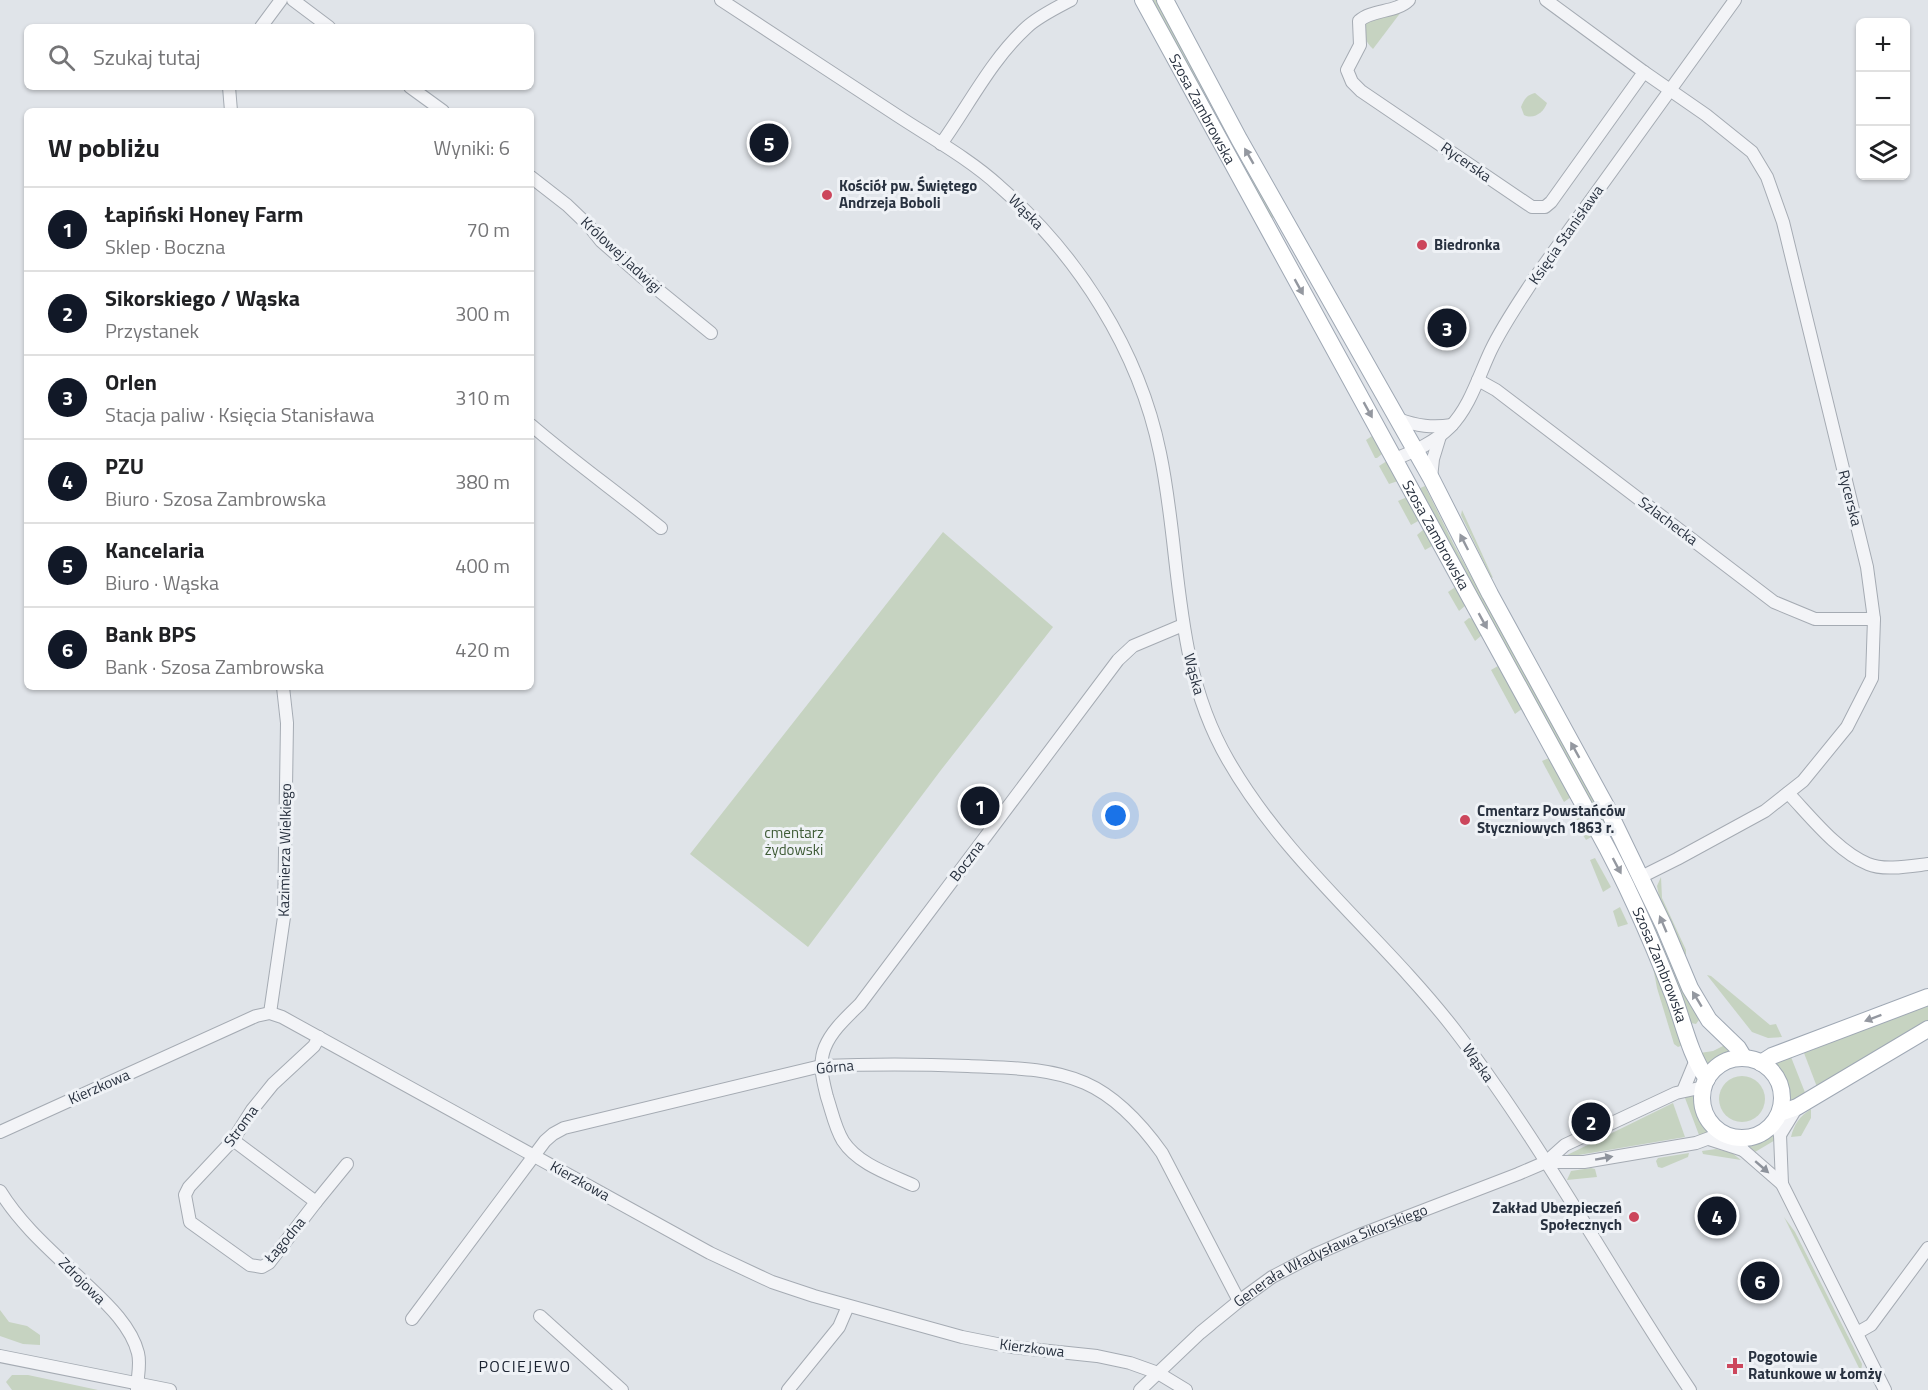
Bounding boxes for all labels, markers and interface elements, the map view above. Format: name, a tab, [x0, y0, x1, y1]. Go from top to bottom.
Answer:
map controls	[1856, 18, 1910, 180]
button: +	[1856, 18, 1910, 72]
search box	[24, 24, 534, 90]
text: Szukaj tutaj	[93, 40, 201, 74]
icon: search	[45, 41, 78, 74]
street label: Szosa Zambrowska	[1163, 50, 1242, 169]
button: −	[1856, 72, 1910, 126]
pin: 5	[750, 120, 788, 166]
button: layers	[1856, 126, 1910, 180]
text: W pobliżu	[48, 128, 160, 167]
text: Wyniki: 6	[434, 132, 510, 163]
street label: Rycerska	[1436, 136, 1497, 188]
one-way arrow	[1244, 147, 1254, 164]
place label: Kościół pw. Świętego Andrzeja Boboli	[839, 174, 977, 214]
street label: Księcia Stanisława	[1523, 180, 1609, 289]
marker: Kościół pw. Świętego Andrzeja Boboli	[820, 188, 834, 202]
street label: Wąska	[1003, 189, 1050, 235]
text: Łapiński Honey Farm	[105, 197, 304, 231]
street label: Królowej Jadwigi	[576, 211, 667, 298]
text: 1	[62, 214, 73, 245]
text: 70 m	[466, 214, 510, 245]
text: Sklep · Boczna	[105, 231, 225, 262]
place label: Biedronka	[1434, 233, 1500, 256]
marker: Biedronka	[1415, 238, 1429, 252]
one-way arrow	[1294, 279, 1304, 296]
text: Sikorskiego / Wąska	[105, 281, 300, 315]
text: 2	[62, 298, 73, 329]
text: 300 m	[455, 298, 510, 329]
pin: 3	[1428, 306, 1466, 350]
text: Przystanek	[105, 315, 199, 346]
text: Orlen	[105, 365, 157, 399]
text: 3	[62, 382, 73, 413]
text: 310 m	[455, 382, 510, 413]
text: Stacja paliw · Księcia Stanisława	[105, 399, 374, 430]
one-way arrow	[1363, 401, 1373, 418]
text: PZU	[105, 449, 144, 483]
text: 4	[62, 466, 73, 497]
text: 380 m	[455, 466, 510, 497]
street label: Rycerska	[1832, 467, 1869, 529]
street label: Szosa Zambrowska	[1397, 476, 1476, 595]
text: Biuro · Szosa Zambrowska	[105, 483, 326, 514]
street label: Szlachecka	[1634, 491, 1703, 551]
text: Kancelaria	[105, 533, 205, 567]
one-way arrow	[1459, 533, 1468, 550]
text: 5	[62, 550, 73, 581]
text: 400 m	[455, 550, 510, 581]
text: Biuro · Wąska	[105, 567, 219, 598]
one-way arrow	[1478, 613, 1488, 630]
text: Bank BPS	[105, 617, 196, 651]
text: 6	[62, 634, 73, 665]
text: 420 m	[455, 634, 510, 665]
text: Bank · Szosa Zambrowska	[105, 651, 324, 682]
street label: Wąska	[1178, 651, 1211, 698]
one-way arrow	[1570, 742, 1580, 759]
street label: Kazimierza Wielkiego	[272, 783, 297, 917]
pin: 1	[960, 784, 1000, 828]
place label: Cmentarz Powstańców Styczniowych 1863 r.	[1477, 799, 1626, 839]
your location	[1101, 801, 1130, 830]
marker: Cmentarz Powstańców Styczniowych 1863 r.	[1458, 813, 1472, 827]
park label: cmentarz żydowski	[764, 821, 824, 861]
street label: Boczna	[944, 835, 990, 886]
one-way arrow	[1612, 858, 1622, 875]
street label: Szosa Zambrowska	[1627, 903, 1694, 1026]
one-way arrow	[1658, 915, 1668, 933]
one-way arrow	[1691, 991, 1702, 1007]
one-way arrow	[1864, 1013, 1882, 1023]
street label: Wąska	[1457, 1039, 1500, 1087]
street label: Górna	[815, 1053, 855, 1080]
street label: Kierzkowa	[64, 1063, 134, 1110]
street label: Stroma	[218, 1100, 264, 1151]
pin: 2	[1572, 1100, 1610, 1144]
one-way arrow	[1595, 1153, 1614, 1162]
street label: Kierzkowa	[546, 1155, 615, 1207]
one-way arrow	[1754, 1160, 1769, 1173]
pin: 4	[1698, 1194, 1736, 1238]
place label: Zakład Ubezpieczeń Społecznych	[1492, 1196, 1622, 1236]
street label: Generała Władysława Sikorskiego	[1228, 1198, 1431, 1313]
marker: Zakład Ubezpieczeń Społecznych	[1627, 1210, 1641, 1224]
street label: Łagodna	[258, 1211, 311, 1268]
street label: Zdrojowa	[53, 1252, 112, 1310]
pin: 6	[1740, 1258, 1780, 1304]
street label: Kierzkowa	[998, 1332, 1066, 1363]
place label: Pogotowie Ratunkowe w Łomży	[1748, 1345, 1883, 1385]
district label: POCIEJEWO	[478, 1354, 572, 1378]
marker: Pogotowie Ratunkowe w Łomży	[1726, 1357, 1744, 1375]

